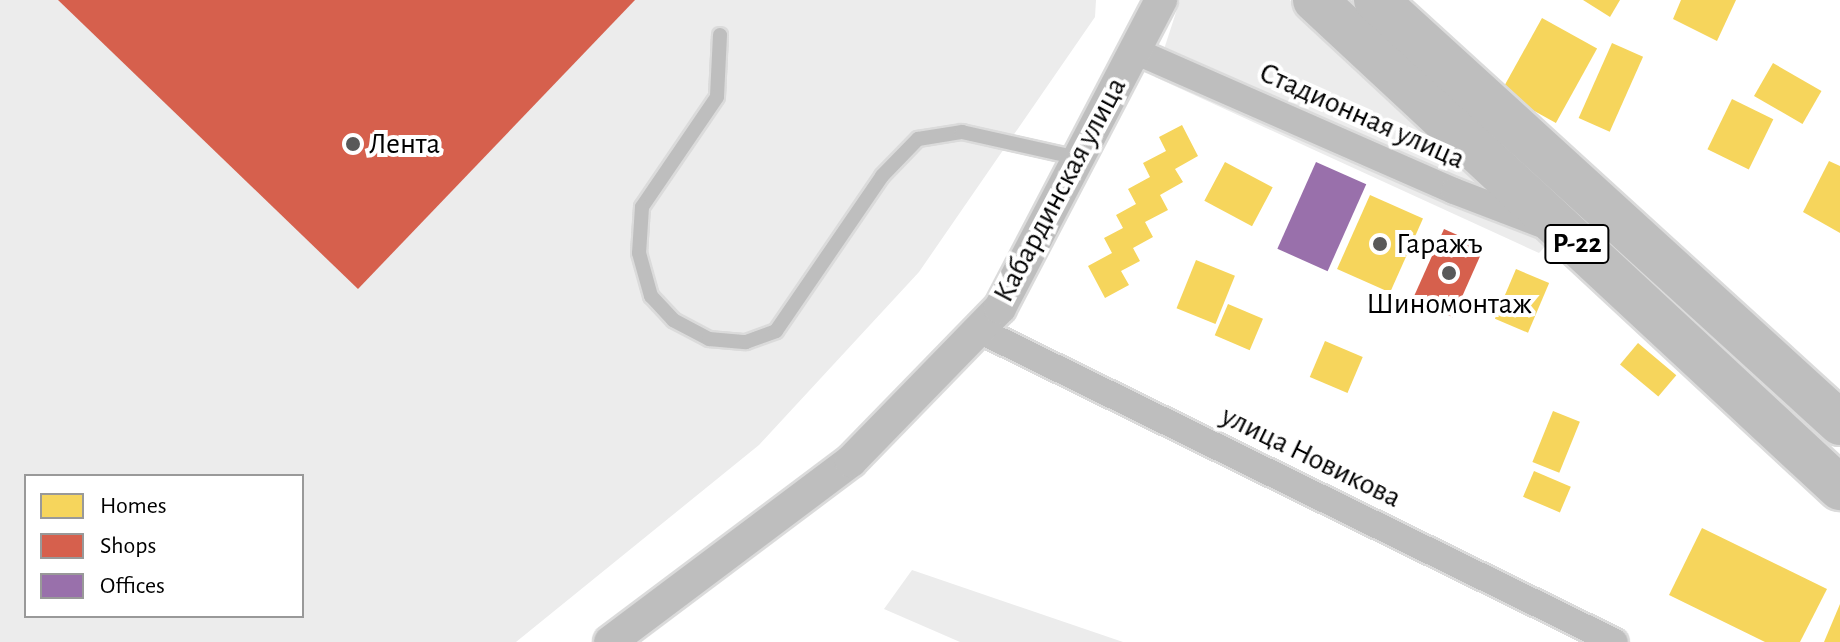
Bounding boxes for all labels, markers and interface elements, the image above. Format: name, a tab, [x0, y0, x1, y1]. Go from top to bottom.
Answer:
street label: Стадионная улица	[1254, 55, 1470, 177]
street label: Кабардинская улица	[986, 71, 1134, 309]
place label: Лента	[369, 126, 440, 162]
marker: Лента	[344, 135, 362, 153]
road number: Р-22	[1543, 220, 1611, 268]
place label: Гаражъ	[1396, 226, 1482, 262]
marker: Гаражъ	[1371, 235, 1389, 253]
marker: Шиномонтаж	[1440, 264, 1458, 282]
place label: Шиномонтаж	[1366, 286, 1532, 322]
street label: улица Новикова	[1215, 398, 1407, 516]
legend	[24, 474, 304, 618]
text: Homes	[100, 494, 167, 518]
text: Shops	[100, 534, 156, 558]
text: Offices	[100, 574, 165, 598]

